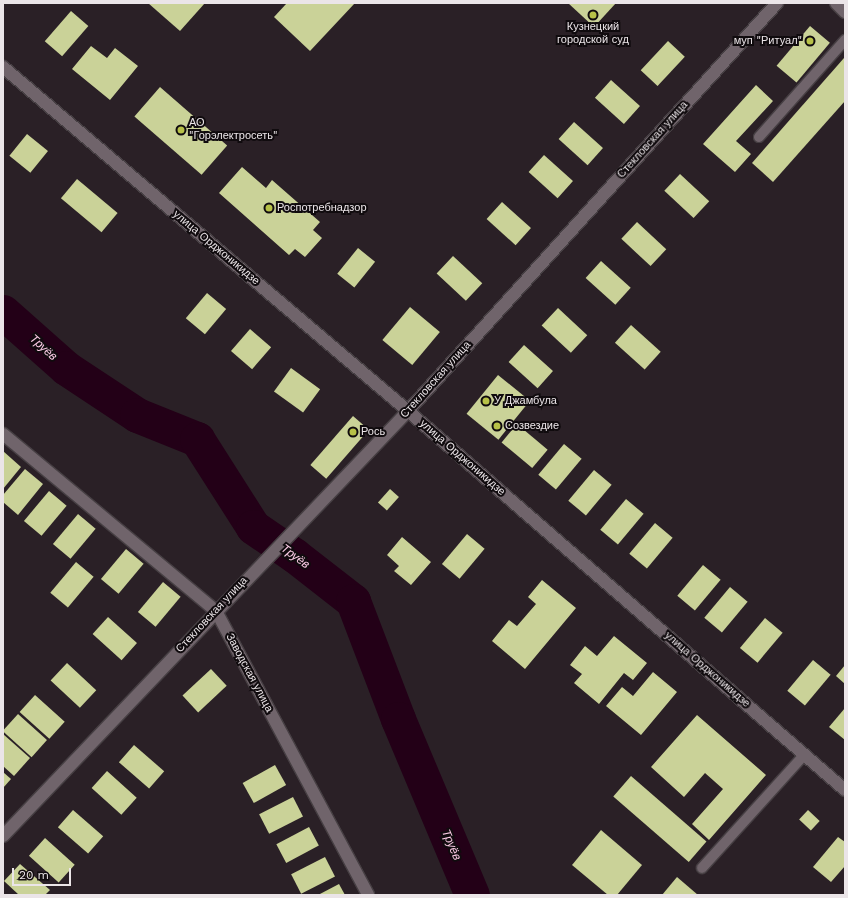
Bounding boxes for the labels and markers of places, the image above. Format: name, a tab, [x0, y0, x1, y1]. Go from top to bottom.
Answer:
marker: Кузнецкий городской суд	[588, 10, 598, 20]
place label: Кузнецкий городской суд	[557, 21, 629, 47]
place label: муп "Ритуал"	[734, 34, 802, 48]
marker: муп "Ритуал"	[805, 36, 815, 46]
place label: АО "Горэлектросеть"	[189, 117, 277, 143]
marker: АО "Горэлектросеть"	[176, 125, 186, 135]
place label: Роспотребнадзор	[277, 201, 367, 215]
marker: Роспотребнадзор	[264, 203, 274, 213]
place label: У Джамбула	[494, 394, 557, 408]
marker: У Джамбула	[481, 396, 491, 406]
place label: Созвездие	[505, 419, 559, 433]
marker: Созвездие	[492, 421, 502, 431]
place label: Рось	[361, 425, 385, 439]
marker: Рось	[348, 427, 358, 437]

